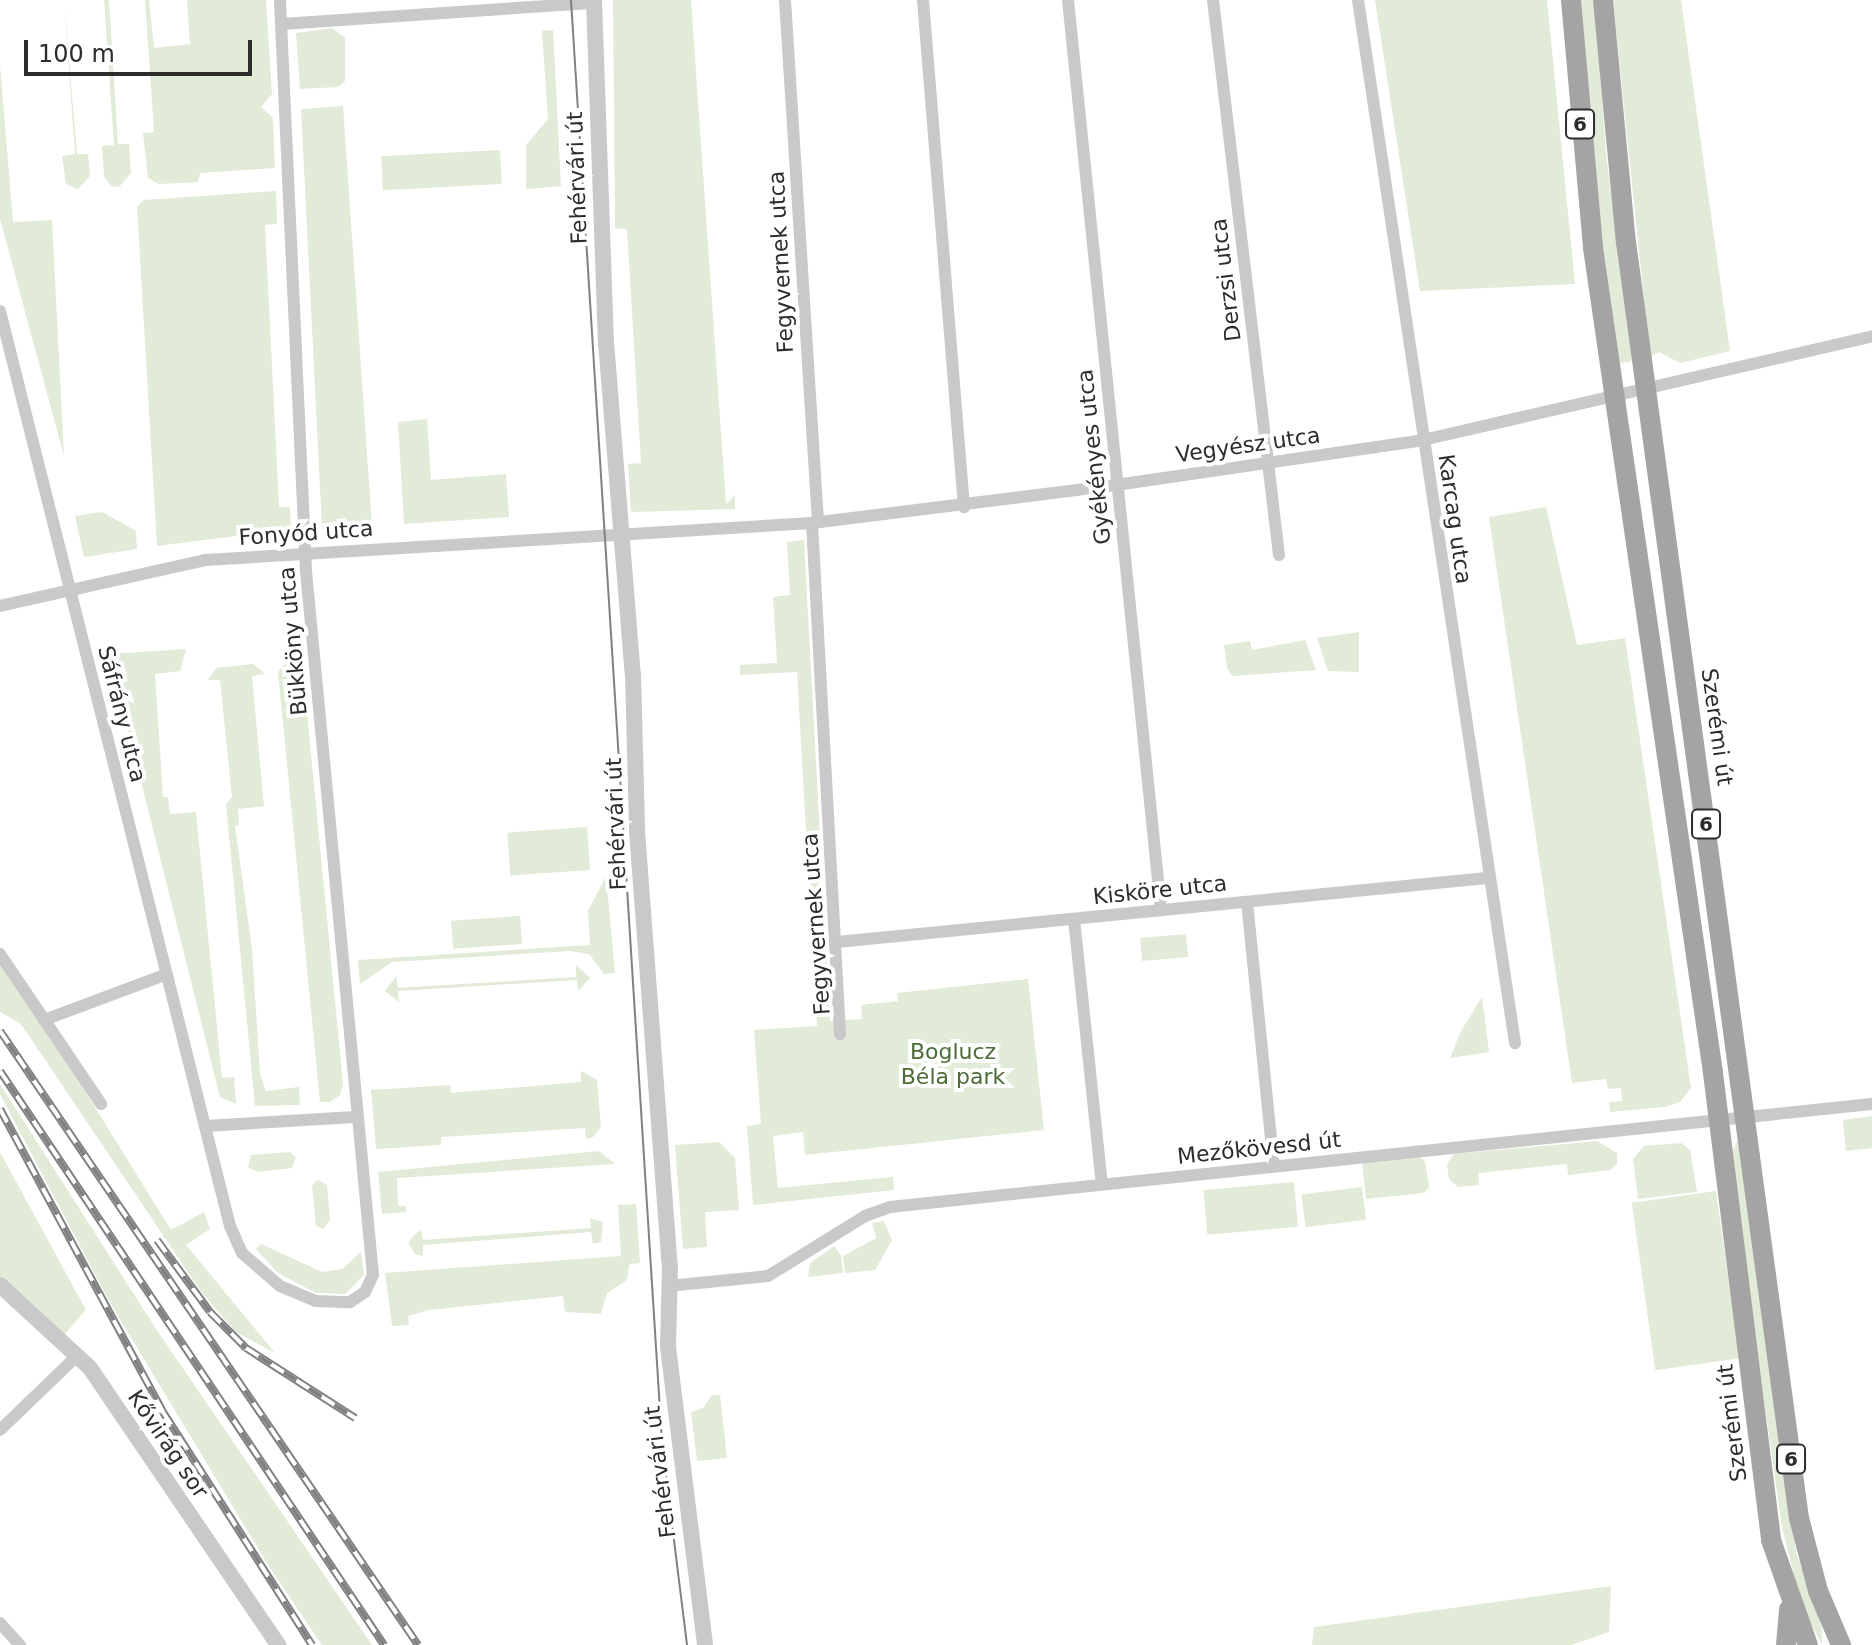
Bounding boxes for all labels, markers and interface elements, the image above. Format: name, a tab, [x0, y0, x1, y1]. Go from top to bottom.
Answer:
scale bar	[28, 24, 256, 74]
text: 100 m	[38, 40, 115, 68]
road number: 6	[1564, 108, 1596, 140]
street label: Fehérvári út	[561, 111, 593, 245]
street label: Fegyvernek utca	[763, 170, 799, 354]
street label: Derzsi utca	[1205, 217, 1247, 343]
street label: Gyékényes utca	[1072, 368, 1116, 546]
street label: Vegyész utca	[1174, 422, 1322, 468]
street label: Karcag utca	[1433, 452, 1477, 586]
street label: Fonyód utca	[238, 515, 374, 551]
street label: Bükköny utca	[273, 565, 313, 717]
street label: Sáfrány utca	[92, 643, 152, 785]
street label: Szerémi út	[1696, 667, 1738, 787]
street label: Fehérvári út	[600, 757, 632, 891]
road number: 6	[1690, 808, 1722, 840]
street label: Fegyvernek utca	[796, 832, 836, 1016]
street label: Kisköre utca	[1092, 870, 1228, 910]
park label: Boglucz Béla park	[901, 1038, 1005, 1090]
street label: Mezőkövesd út	[1176, 1126, 1342, 1170]
street label: Szerémi út	[1712, 1363, 1752, 1483]
street label: Kővirág sor	[122, 1385, 214, 1503]
street label: Fehérvári út	[639, 1405, 681, 1539]
road number: 6	[1775, 1443, 1807, 1475]

